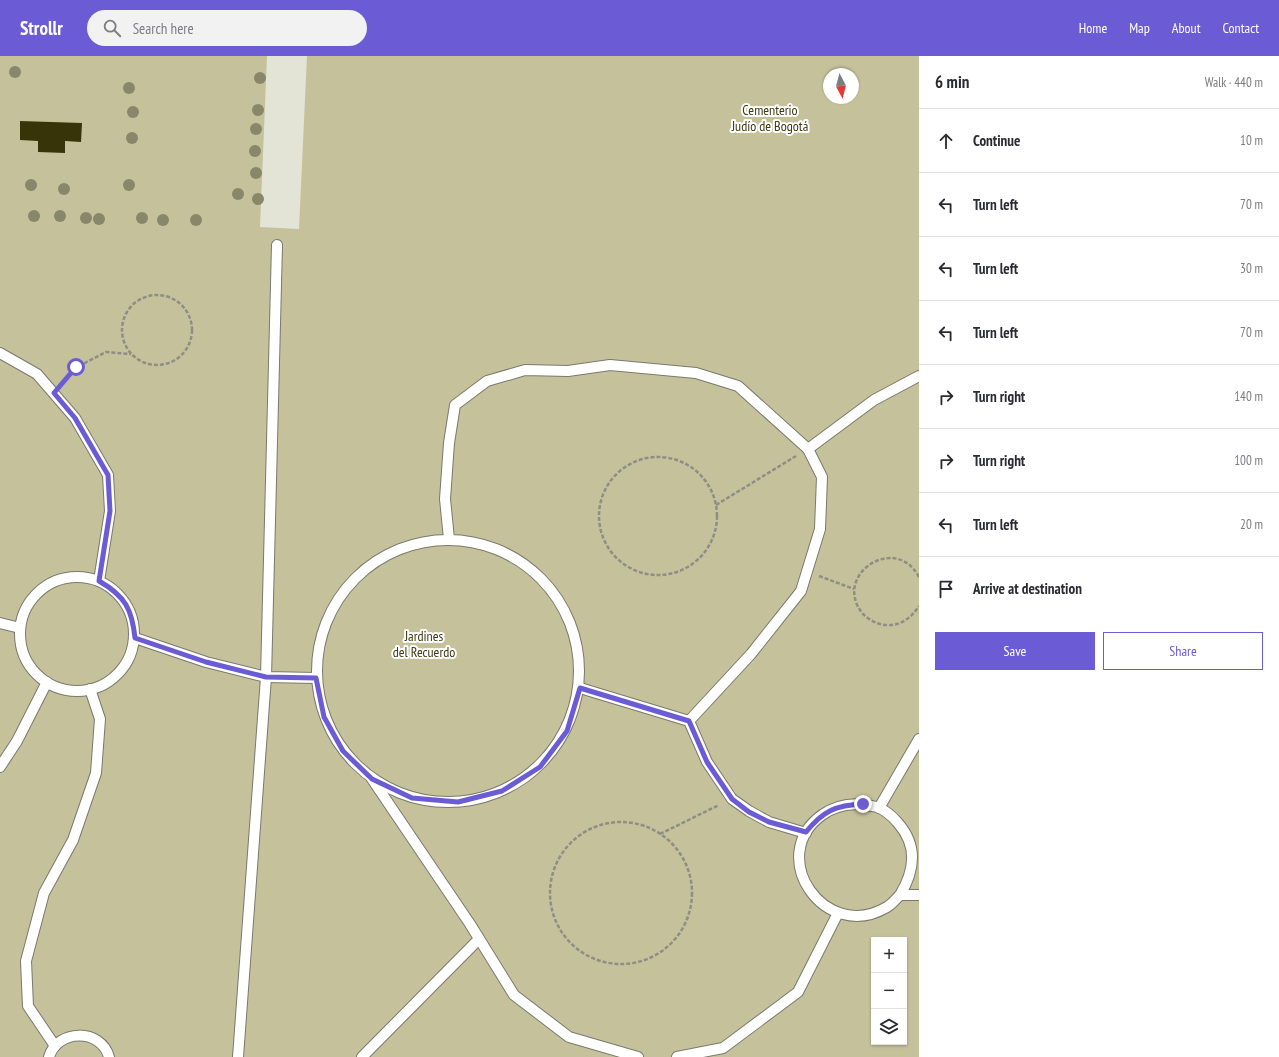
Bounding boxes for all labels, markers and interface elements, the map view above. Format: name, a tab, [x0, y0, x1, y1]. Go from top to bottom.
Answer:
search box	[87, 10, 367, 46]
text: Strollr	[20, 16, 63, 40]
icon: search	[101, 17, 123, 39]
text: Search here	[133, 19, 194, 38]
text: Home	[1079, 19, 1107, 37]
text: Map	[1129, 19, 1150, 37]
text: About	[1172, 19, 1201, 37]
text: Contact	[1223, 19, 1259, 37]
north arrow	[823, 68, 859, 104]
text: 6 min	[935, 71, 969, 93]
text: Walk · 440 m	[1205, 74, 1263, 91]
park label: Cementerio Judío de Bogotá	[731, 101, 808, 135]
icon: ahead	[935, 130, 957, 152]
text: Continue	[973, 131, 1020, 150]
text: 10 m	[1240, 132, 1263, 149]
icon: left	[935, 194, 957, 216]
text: Turn left	[973, 195, 1018, 214]
text: 70 m	[1240, 196, 1263, 213]
icon: left	[935, 258, 957, 280]
text: Turn left	[973, 259, 1018, 278]
text: 30 m	[1240, 260, 1263, 277]
icon: left	[935, 322, 957, 344]
text: Turn left	[973, 323, 1018, 342]
text: 70 m	[1240, 324, 1263, 341]
route start	[67, 358, 85, 376]
icon: right	[935, 386, 957, 408]
text: Turn right	[973, 387, 1025, 406]
text: 140 m	[1234, 388, 1263, 405]
icon: right	[935, 450, 957, 472]
text: Turn right	[973, 451, 1025, 470]
text: 100 m	[1234, 452, 1263, 469]
icon: left	[935, 514, 957, 536]
text: Turn left	[973, 515, 1018, 534]
text: 20 m	[1240, 516, 1263, 533]
icon: arrive	[935, 578, 957, 600]
text: Arrive at destination	[973, 579, 1082, 598]
park label: Jardines del Recuerdo	[393, 627, 455, 661]
button: Save	[935, 632, 1095, 670]
button: Share	[1103, 632, 1263, 670]
route end	[854, 795, 872, 813]
map controls	[871, 937, 907, 1045]
button: +	[871, 937, 907, 973]
button: −	[871, 973, 907, 1009]
button: layers	[871, 1009, 907, 1045]

